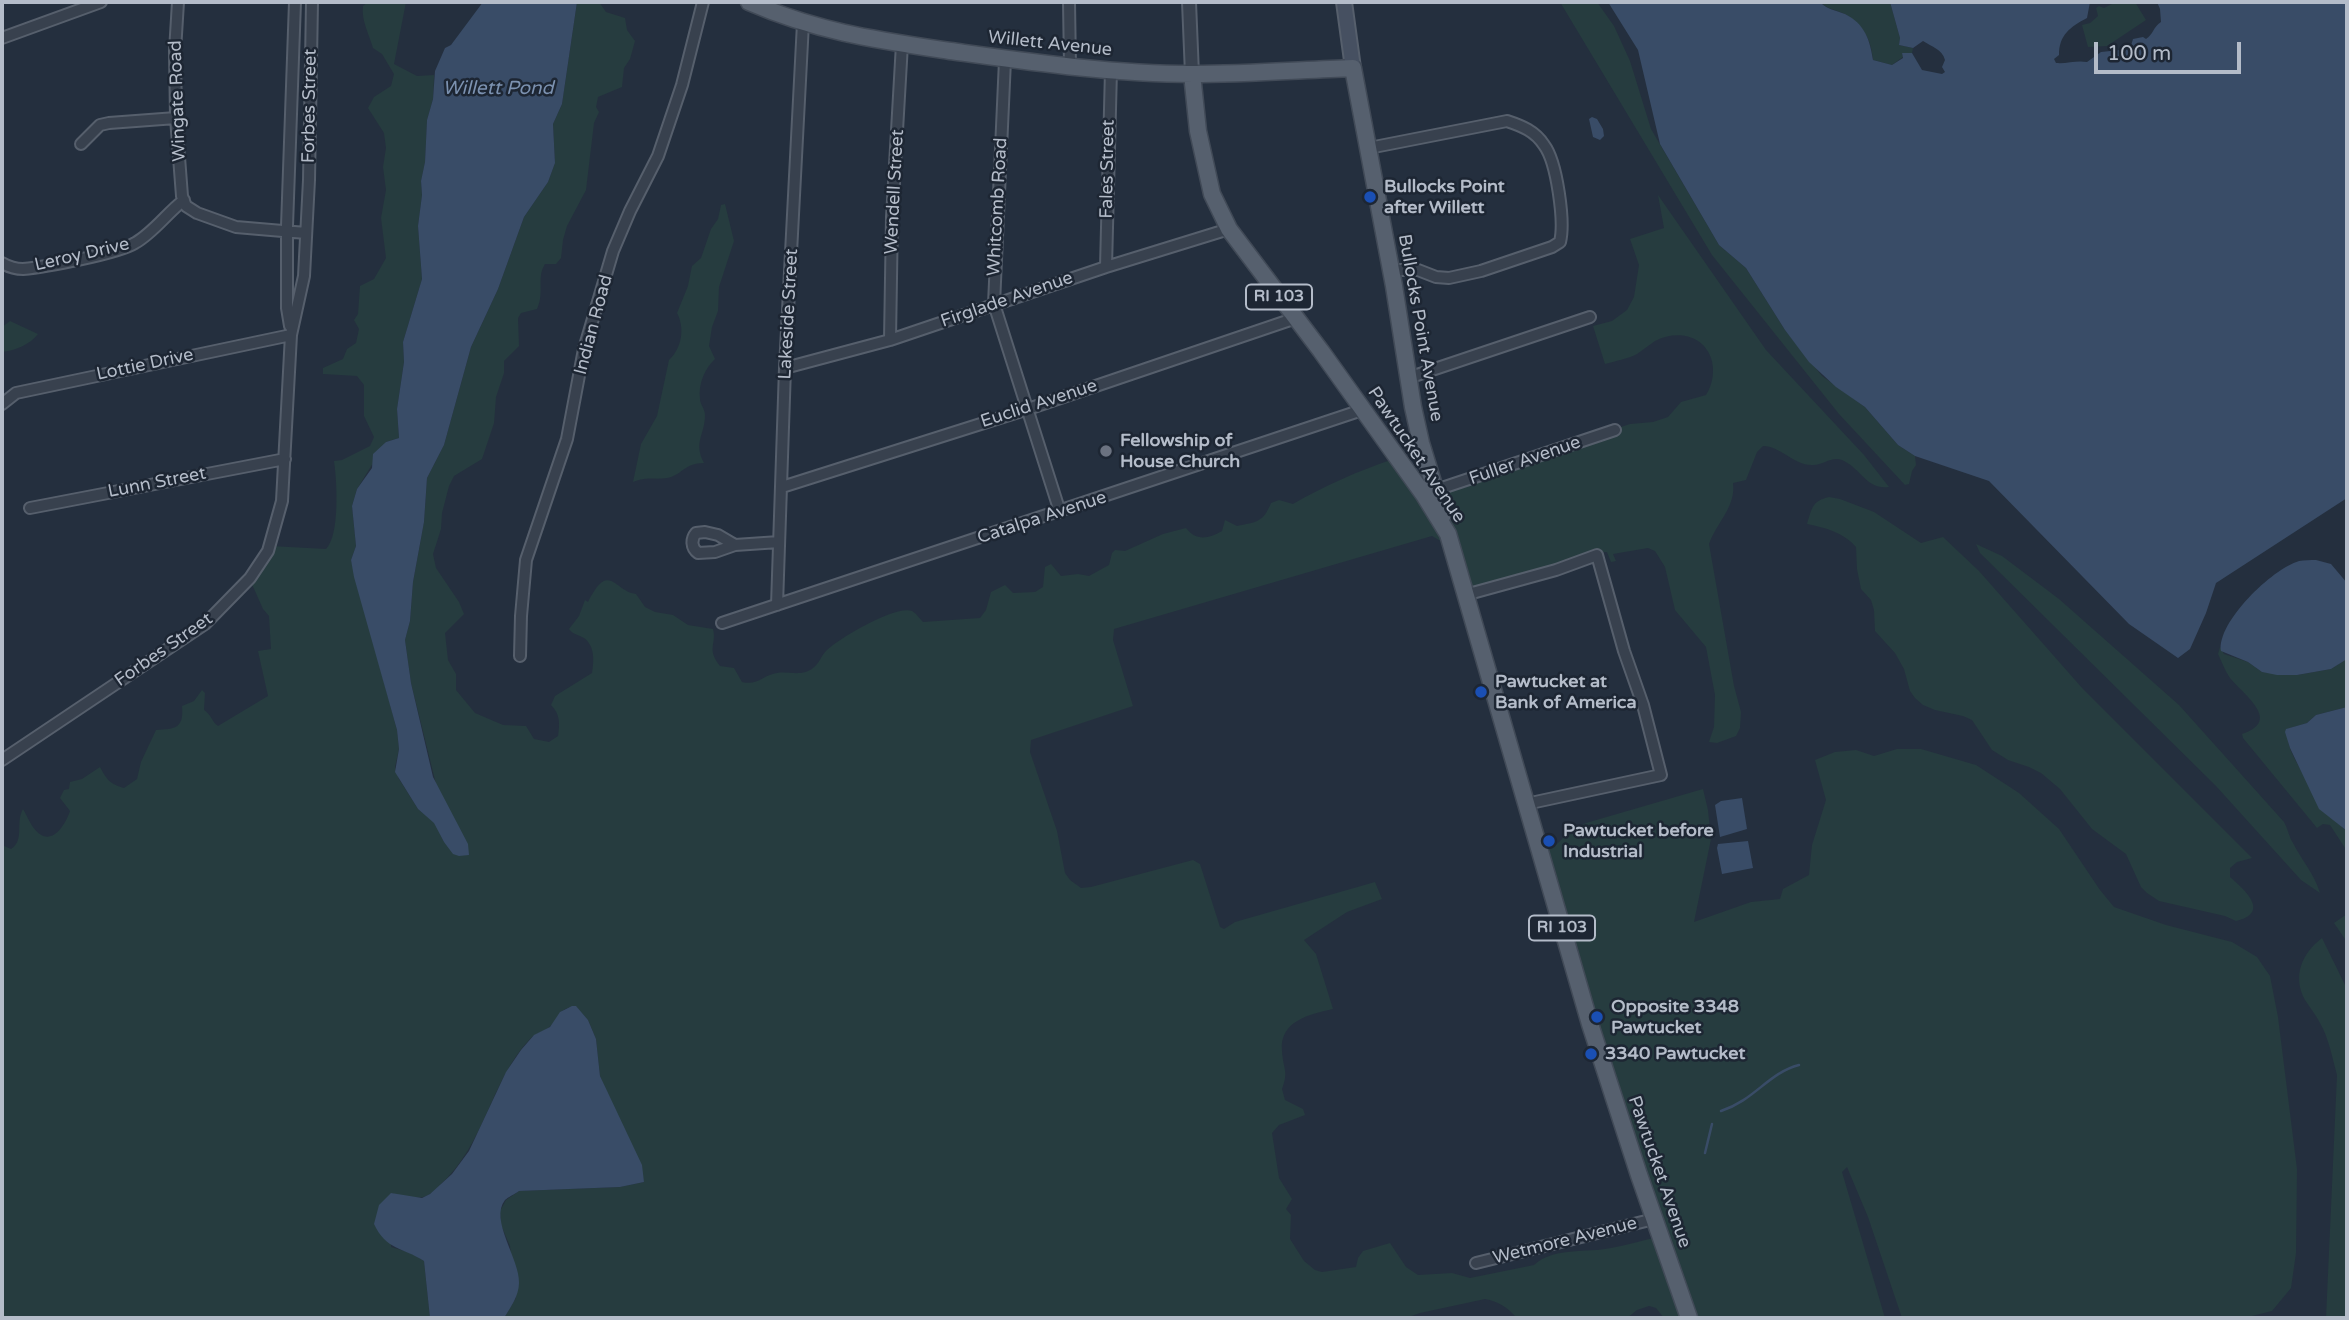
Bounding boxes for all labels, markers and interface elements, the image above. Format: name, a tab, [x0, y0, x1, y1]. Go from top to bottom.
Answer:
street label: Willett Avenue	[987, 27, 1113, 61]
scale bar	[2097, 28, 2244, 72]
street label: Wingate Road	[165, 40, 191, 162]
text: 100 m	[2107, 41, 2171, 66]
street label: Forbes Street	[298, 49, 322, 163]
water label: Willett Pond	[442, 78, 554, 100]
street label: Fales Street	[1096, 119, 1120, 219]
street label: Wendell Street	[881, 129, 909, 255]
street label: Whitcomb Road	[984, 137, 1012, 277]
place label: Bullocks Point after Willett	[1384, 176, 1505, 218]
marker: Bullocks Point after Willett	[1362, 189, 1378, 205]
street label: Bullocks Point Avenue	[1393, 233, 1447, 423]
street label: Leroy Drive	[32, 234, 132, 276]
street label: Lakeside Street	[775, 248, 803, 380]
street label: Firglade Avenue	[938, 267, 1076, 333]
street label: Indian Road	[570, 273, 618, 377]
road number: RI 103	[1246, 284, 1312, 310]
street label: Lottie Drive	[94, 344, 196, 386]
street label: Euclid Avenue	[978, 375, 1100, 433]
street label: Pawtucket Avenue	[1362, 383, 1470, 527]
place label: Fellowship of House Church	[1120, 430, 1240, 472]
street label: Fuller Avenue	[1466, 432, 1584, 490]
marker: Fellowship of House Church	[1098, 443, 1114, 459]
street label: Lunn Street	[106, 463, 208, 503]
street label: Catalpa Avenue	[975, 487, 1109, 549]
street label: Forbes Street	[111, 608, 217, 692]
place label: Pawtucket at Bank of America	[1495, 671, 1637, 714]
marker: Pawtucket at Bank of America	[1473, 684, 1489, 700]
place label: Pawtucket before Industrial	[1563, 820, 1714, 862]
marker: Pawtucket before Industrial	[1541, 833, 1557, 849]
road number: RI 103	[1529, 916, 1595, 940]
place label: Opposite 3348 Pawtucket	[1611, 996, 1739, 1038]
marker: Opposite 3348 Pawtucket	[1589, 1009, 1605, 1025]
place label: 3340 Pawtucket	[1605, 1043, 1745, 1065]
marker: 3340 Pawtucket	[1583, 1046, 1599, 1062]
street label: Pawtucket Avenue	[1623, 1093, 1695, 1251]
street label: Wetmore Avenue	[1491, 1213, 1639, 1269]

